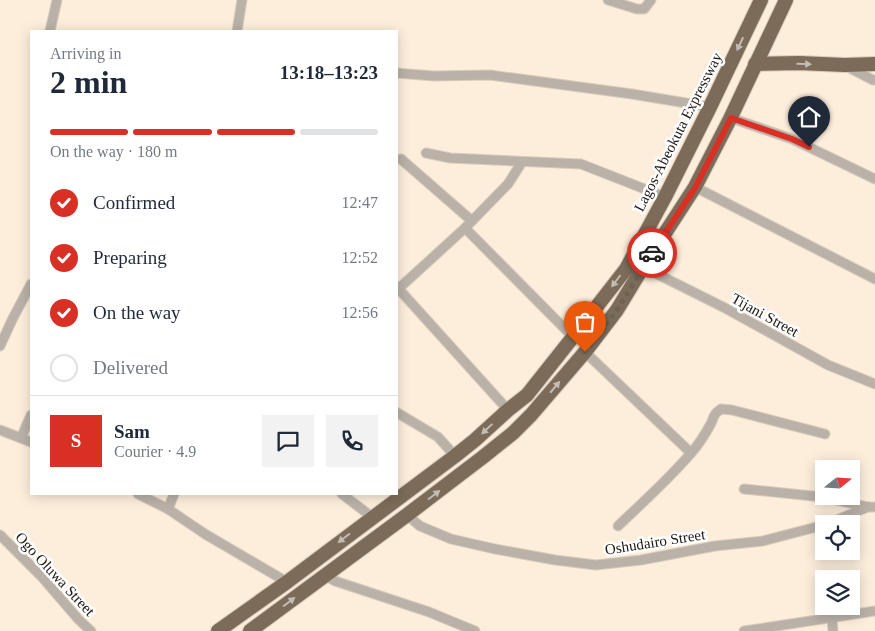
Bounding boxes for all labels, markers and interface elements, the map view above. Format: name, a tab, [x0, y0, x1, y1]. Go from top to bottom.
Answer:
one-way arrow	[736, 37, 744, 51]
text: Arriving in	[50, 45, 122, 62]
street label: Lagos-Abeokuta Expressway	[631, 49, 725, 214]
one-way arrow	[796, 60, 812, 68]
text: 13:18–13:23	[280, 62, 378, 83]
text: 2 min	[50, 64, 127, 100]
pin	[788, 96, 830, 147]
icon: home	[795, 103, 823, 131]
text: On the way · 180 m	[50, 143, 178, 160]
icon: check	[50, 189, 78, 217]
text: Confirmed	[93, 192, 175, 213]
text: 12:47	[342, 194, 378, 211]
courier	[627, 228, 677, 278]
icon: car	[638, 239, 666, 267]
icon: check	[50, 244, 78, 272]
text: Preparing	[93, 247, 167, 268]
text: 12:52	[342, 249, 378, 266]
one-way arrow	[611, 274, 622, 287]
street label: Tijani Street	[729, 290, 802, 340]
icon: check	[50, 299, 78, 327]
pin	[564, 301, 606, 352]
text: On the way	[93, 302, 181, 323]
text: 12:56	[342, 304, 378, 321]
icon: bag	[571, 308, 599, 336]
text: Delivered	[93, 357, 168, 378]
one-way arrow	[549, 382, 561, 394]
button: chat	[262, 415, 314, 467]
button: phone	[326, 415, 378, 467]
text: Sam	[114, 421, 150, 442]
one-way arrow	[481, 423, 493, 435]
text: S	[71, 430, 81, 451]
text: Courier · 4.9	[114, 443, 196, 460]
north arrow	[815, 460, 860, 505]
map controls	[815, 460, 860, 615]
one-way arrow	[427, 489, 440, 500]
button: locate	[815, 515, 860, 560]
street label: Oshudairo Street	[604, 526, 707, 558]
street label: Ogo Oluwa Street	[12, 529, 98, 620]
one-way arrow	[338, 533, 351, 544]
button: layers	[815, 570, 860, 615]
one-way arrow	[282, 596, 295, 607]

